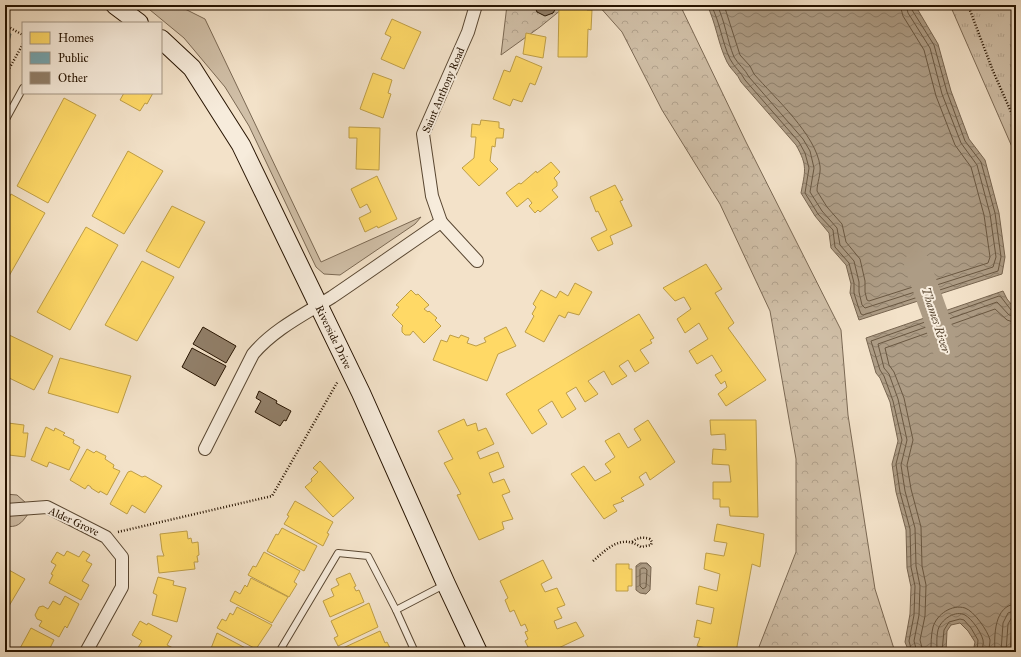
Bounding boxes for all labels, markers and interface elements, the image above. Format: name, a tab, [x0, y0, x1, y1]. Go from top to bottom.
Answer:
legend	[22, 22, 162, 94]
text: Homes	[58, 31, 94, 45]
street label: Saint Anthony Road	[420, 45, 468, 135]
text: Public	[58, 51, 89, 65]
text: Other	[58, 71, 88, 85]
water label: Thames River	[919, 285, 954, 356]
street label: Riverside Drive	[312, 303, 355, 372]
street label: Alder Grove	[46, 504, 102, 539]

